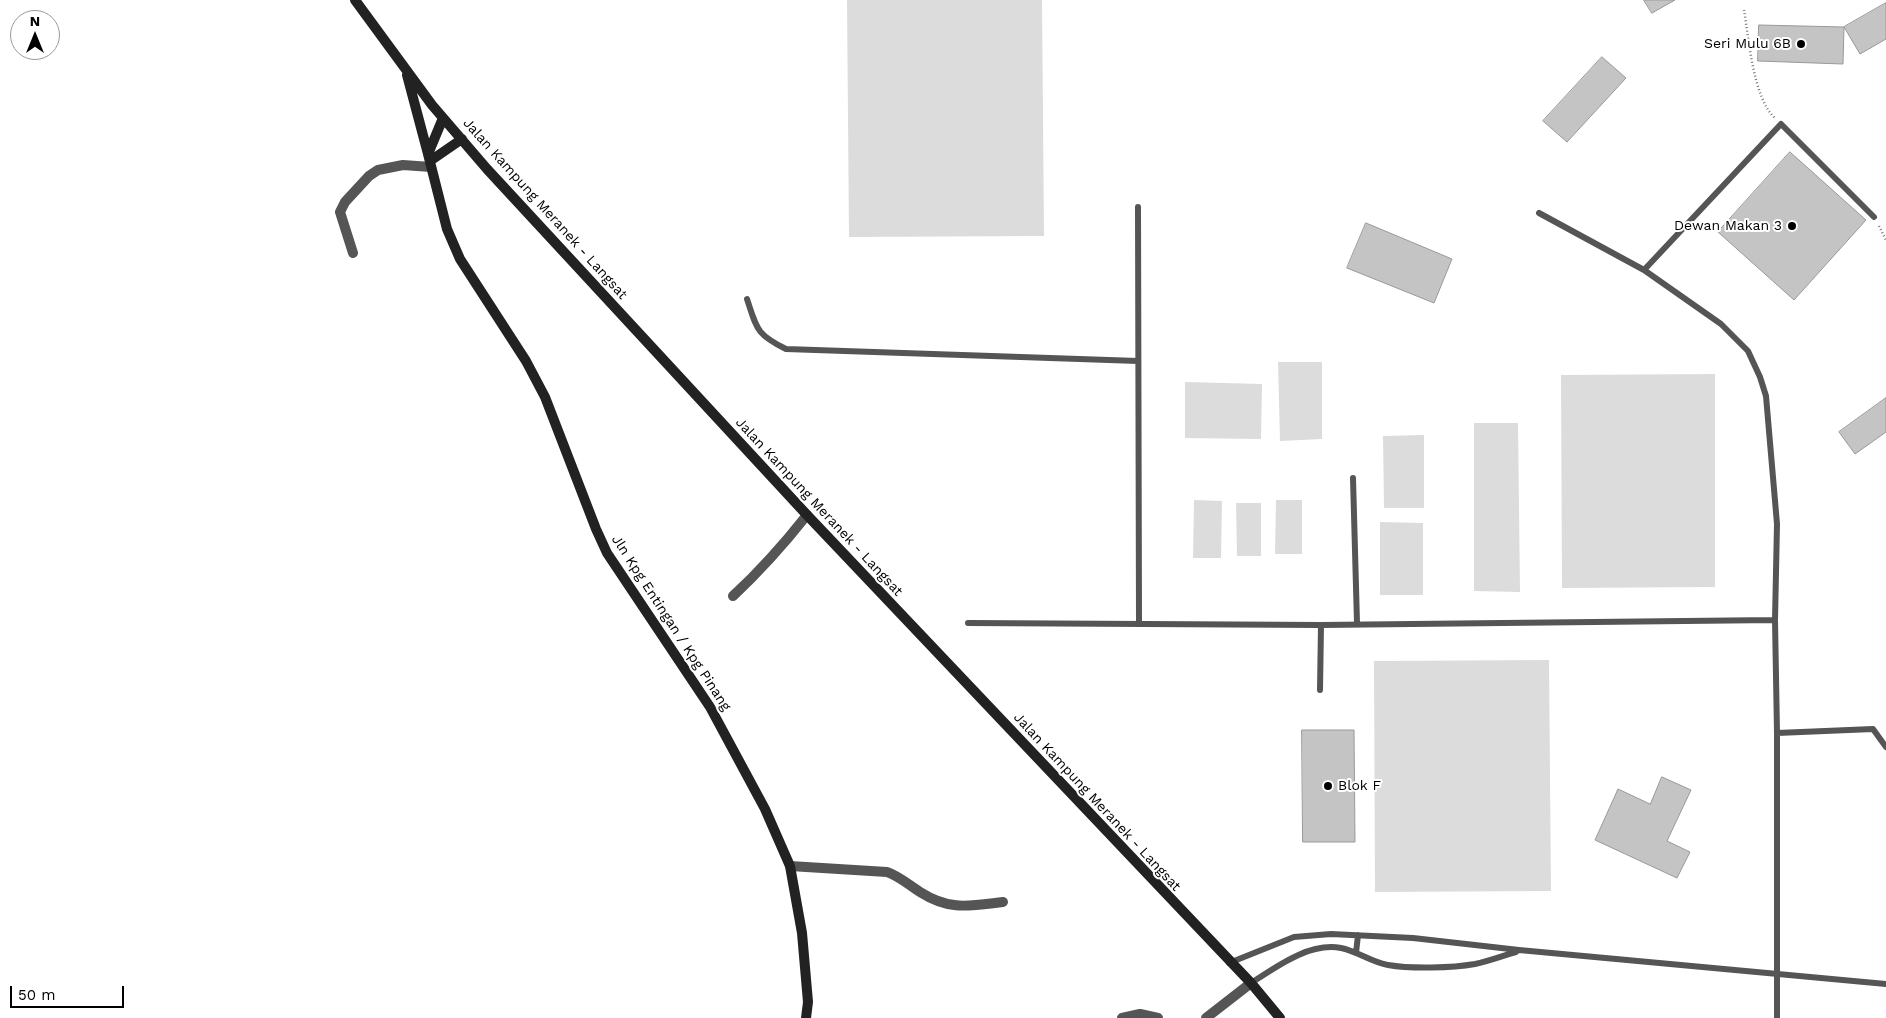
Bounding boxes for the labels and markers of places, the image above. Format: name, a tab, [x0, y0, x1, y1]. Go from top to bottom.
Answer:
place label: Seri Mulu 6B	[1704, 36, 1791, 52]
marker: Seri Mulu 6B	[1795, 38, 1807, 50]
place label: Dewan Makan 3	[1674, 218, 1782, 234]
marker: Dewan Makan 3	[1786, 220, 1798, 232]
place label: Blok F	[1338, 778, 1381, 794]
marker: Blok F	[1322, 780, 1334, 792]

